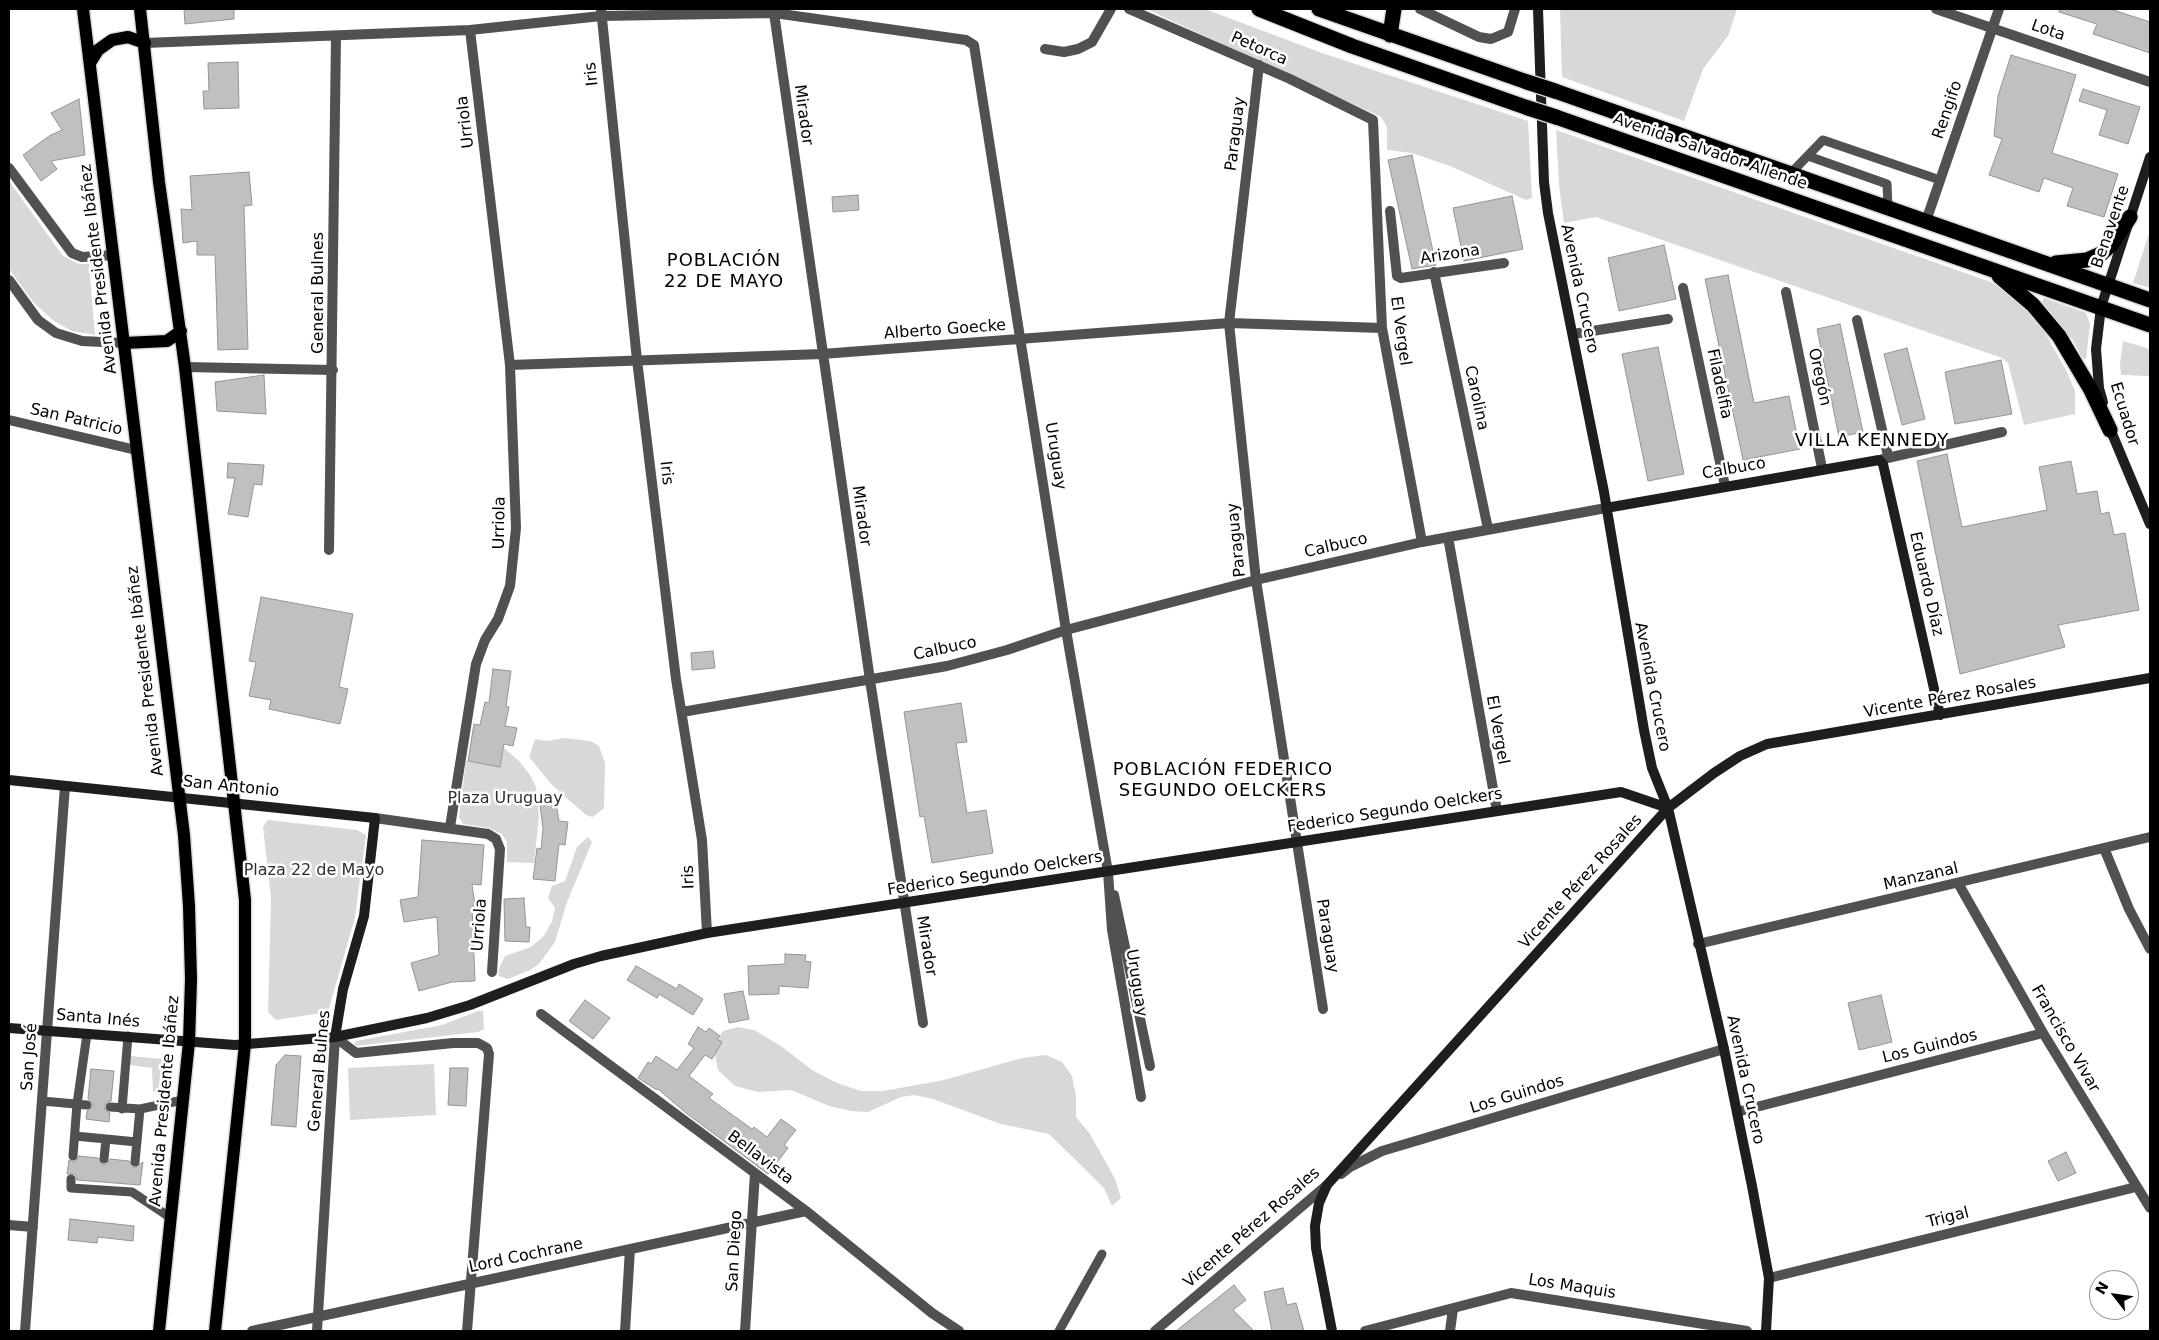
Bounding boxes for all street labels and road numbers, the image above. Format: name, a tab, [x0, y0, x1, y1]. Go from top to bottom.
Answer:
street label: Lota	[2029, 16, 2067, 46]
street label: Petorca	[1228, 28, 1290, 70]
street label: Iris	[581, 61, 603, 87]
street label: Rengifo	[1929, 78, 1967, 142]
street label: Mirador	[789, 83, 817, 147]
street label: Urriola	[453, 94, 479, 150]
street label: Paraguay	[1222, 96, 1250, 172]
street label: Avenida Salvador Allende	[1610, 110, 1810, 194]
street label: Avenida Presidente Ibáñez	[77, 163, 121, 375]
street label: Benavente	[2088, 183, 2134, 271]
street label: Avenida Crucero	[1556, 223, 1602, 355]
street label: General Bulnes	[309, 232, 329, 354]
street label: Arizona	[1419, 241, 1481, 269]
street label: El Vergel	[1386, 295, 1414, 367]
street label: Alberto Goecke	[883, 316, 1007, 344]
street label: Oregón	[1804, 346, 1834, 408]
street label: Filadelfia	[1702, 347, 1736, 421]
street label: Carolina	[1460, 364, 1492, 432]
street label: Ecuador	[2105, 380, 2143, 448]
street label: San Patricio	[28, 400, 124, 440]
street label: Uruguay	[1040, 421, 1070, 491]
street label: Calbuco	[1701, 454, 1767, 484]
street label: Iris	[655, 460, 677, 486]
street label: Mirador	[847, 484, 875, 548]
street label: Urriola	[490, 496, 510, 550]
street label: Paraguay	[1224, 502, 1250, 578]
street label: Calbuco	[1303, 529, 1369, 563]
street label: Eduardo Díaz	[1905, 530, 1947, 638]
street label: Avenida Presidente Ibáñez	[124, 565, 168, 777]
street label: Avenida Crucero	[1630, 621, 1674, 753]
street label: Calbuco	[912, 633, 978, 665]
street label: Vicente Pérez Rosales	[1862, 673, 2038, 723]
street label: El Vergel	[1481, 694, 1513, 766]
street label: San Antonio	[182, 772, 280, 802]
street label: Federico Segundo Oelckers	[1286, 785, 1504, 837]
street label: Vicente Pérez Rosales	[1515, 811, 1647, 953]
street label: Federico Segundo Oelckers	[886, 848, 1104, 900]
street label: Manzanal	[1882, 859, 1960, 895]
street label: Iris	[679, 865, 699, 889]
street label: Urriola	[469, 898, 491, 952]
street label: Paraguay	[1312, 898, 1342, 974]
street label: Mirador	[912, 914, 940, 978]
street label: Uruguay	[1121, 948, 1151, 1018]
street label: Francisco Vivar	[2027, 982, 2103, 1096]
street label: Avenida Presidente Ibáñez	[146, 995, 184, 1207]
street label: Santa Inés	[55, 1006, 141, 1032]
street label: General Bulnes	[305, 1009, 335, 1133]
street label: Avenida Crucero	[1722, 1014, 1768, 1146]
street label: San José	[18, 1022, 42, 1092]
street label: Los Guindos	[1880, 1026, 1980, 1068]
street label: Los Guindos	[1468, 1072, 1566, 1118]
street label: Bellavista	[723, 1127, 797, 1189]
street label: Vicente Pérez Rosales	[1180, 1164, 1324, 1292]
street label: Trigal	[1925, 1204, 1971, 1232]
street label: San Diego	[723, 1210, 747, 1292]
street label: Lord Cochrane	[467, 1235, 585, 1277]
street label: Los Maquis	[1527, 1271, 1617, 1303]

